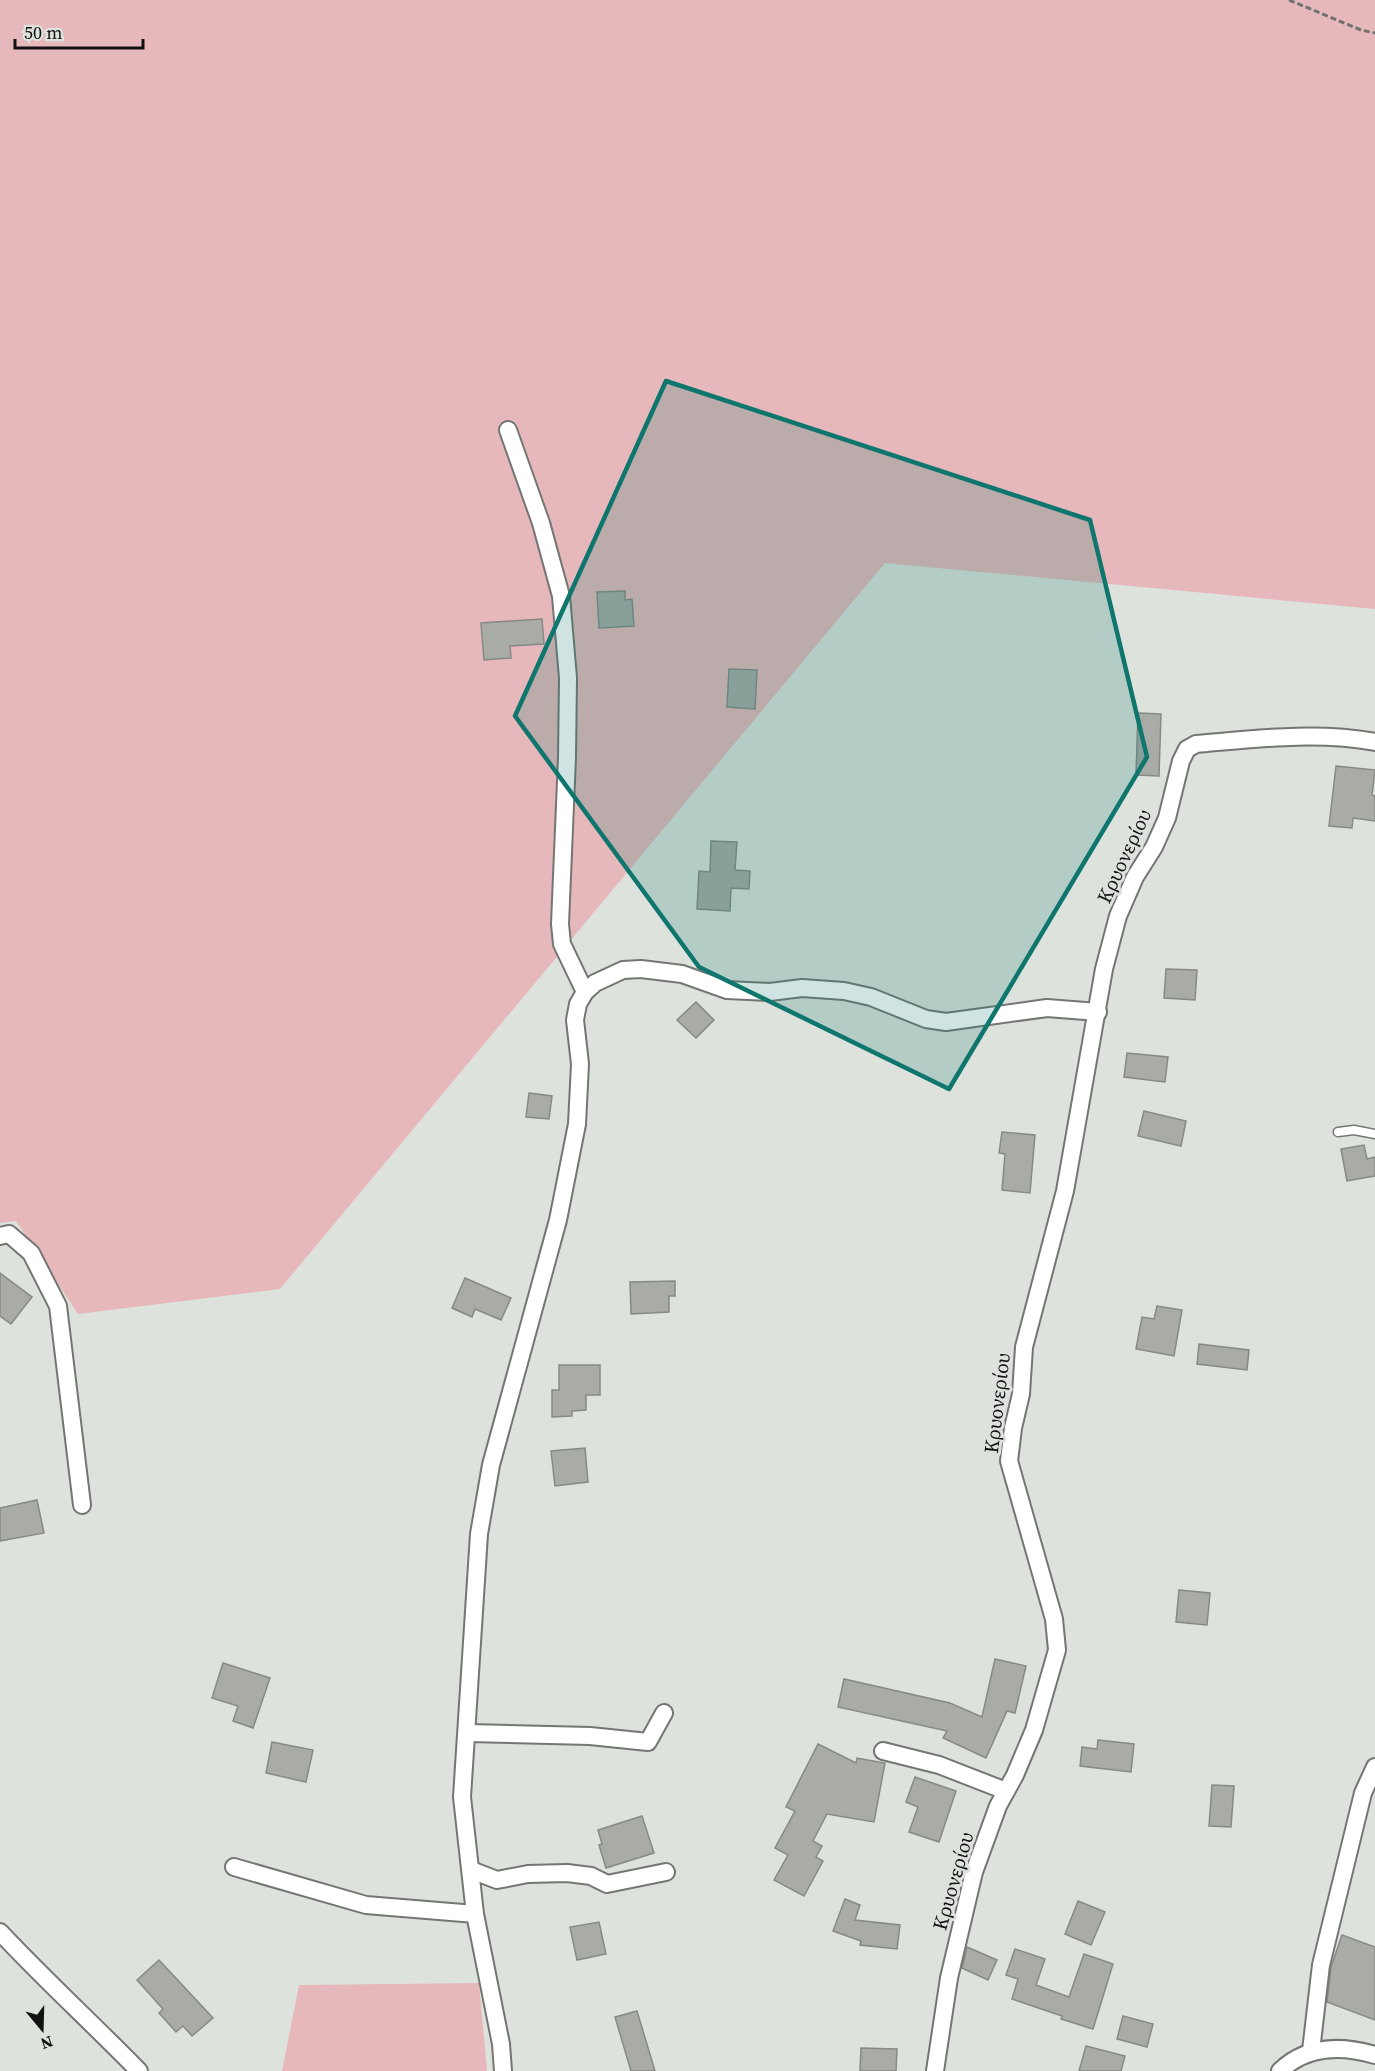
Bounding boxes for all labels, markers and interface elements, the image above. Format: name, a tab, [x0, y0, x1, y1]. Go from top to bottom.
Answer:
scale bar	[15, 12, 142, 50]
text: 50 m	[24, 20, 62, 45]
street label: Κρυονερίου	[1090, 804, 1158, 908]
street label: Κρυονερίου	[977, 1351, 1017, 1455]
street label: Κρυονερίου	[926, 1829, 980, 1933]
north arrow	[12, 1999, 72, 2059]
text: N	[37, 2031, 56, 2056]

